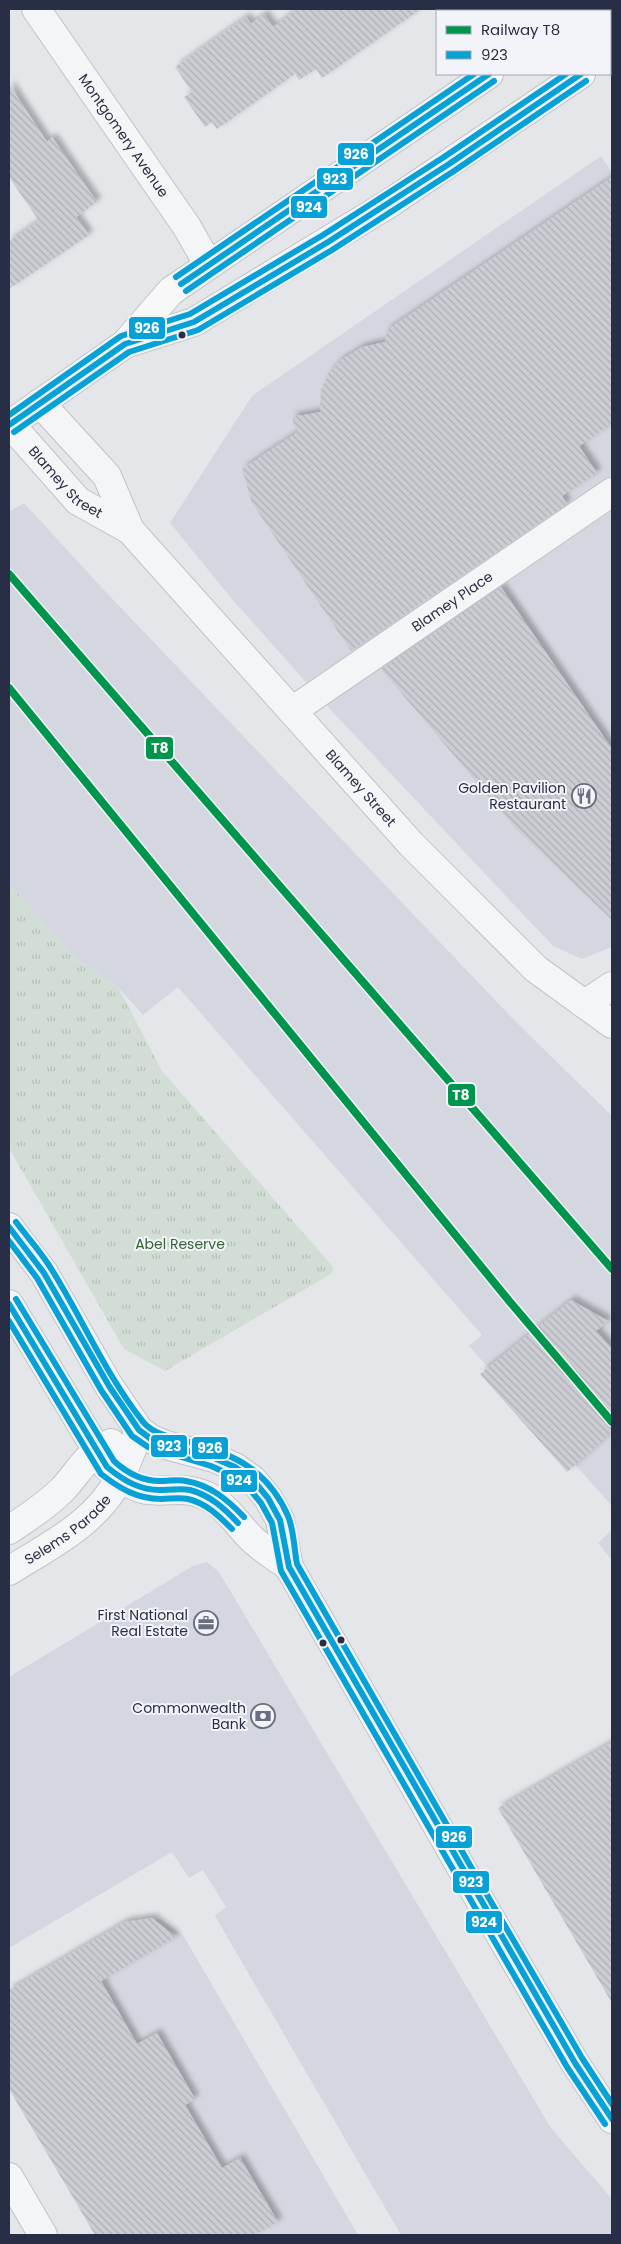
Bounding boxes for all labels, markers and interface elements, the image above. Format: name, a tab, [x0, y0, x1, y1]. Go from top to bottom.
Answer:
legend	[436, 10, 611, 75]
text: Railway T8	[481, 19, 560, 40]
text: 923	[481, 44, 508, 65]
street label: Montgomery Avenue	[74, 70, 174, 202]
line badge: 926	[337, 142, 375, 166]
text: 926	[343, 144, 369, 164]
line badge: 923	[316, 167, 354, 191]
text: 923	[322, 169, 348, 189]
line badge: 924	[290, 195, 328, 219]
text: 924	[296, 197, 322, 217]
line badge: 926	[128, 316, 166, 340]
text: 926	[134, 318, 160, 338]
unlabelled marker	[177, 330, 187, 340]
street label: Blamey Street	[24, 442, 106, 523]
street label: Blamey Place	[407, 566, 497, 636]
line badge: T8	[145, 736, 174, 760]
text: T8	[151, 738, 169, 758]
street label: Blamey Street	[321, 745, 401, 831]
place label: Golden Pavilion Restaurant	[458, 778, 566, 814]
restaurant icon: Golden Pavilion Restaurant	[571, 783, 597, 809]
line badge: T8	[447, 1083, 476, 1107]
text: T8	[452, 1085, 470, 1105]
park label: Abel Reserve	[135, 1234, 225, 1254]
line badge: 923	[150, 1434, 188, 1458]
text: 923	[156, 1436, 182, 1456]
line badge: 926	[191, 1436, 229, 1460]
text: 926	[197, 1438, 223, 1458]
line badge: 924	[220, 1469, 258, 1493]
text: 924	[226, 1470, 252, 1490]
street label: Selems Parade	[20, 1490, 116, 1569]
place label: First National Real Estate	[97, 1605, 188, 1641]
office icon: First National Real Estate	[193, 1610, 219, 1636]
unlabelled marker	[336, 1635, 346, 1645]
unlabelled marker	[318, 1638, 328, 1648]
place label: Commonwealth Bank	[132, 1698, 247, 1734]
bank icon: Commonwealth Bank	[250, 1703, 276, 1729]
line badge: 926	[435, 1825, 473, 1849]
text: 926	[441, 1827, 467, 1847]
line badge: 923	[452, 1870, 490, 1894]
text: 923	[458, 1872, 484, 1892]
line badge: 924	[465, 1910, 503, 1934]
text: 924	[471, 1912, 497, 1932]

